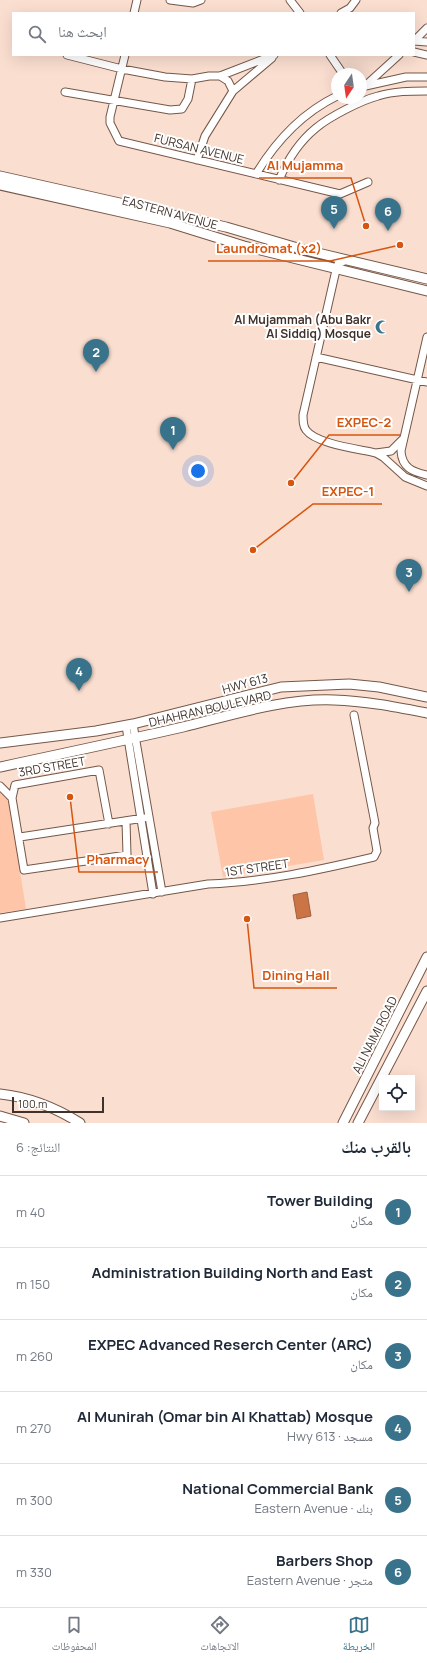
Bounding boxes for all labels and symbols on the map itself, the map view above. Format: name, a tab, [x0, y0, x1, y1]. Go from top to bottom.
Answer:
north arrow	[331, 68, 367, 104]
street label: FURSAN AVENUE	[152, 129, 246, 168]
callout: Al Mujamma	[259, 153, 351, 178]
text: Al Mujamma	[267, 156, 343, 174]
street label: EASTERN AVENUE	[121, 192, 220, 233]
pin: 5	[321, 196, 347, 229]
pin: 6	[375, 198, 401, 231]
callout: Laundromat (x2)	[208, 236, 330, 261]
text: Laundromat (x2)	[216, 239, 322, 257]
place label: Al Mujammah (Abu Bakr Al Siddiq) Mosque	[234, 311, 371, 342]
mosque icon: Al Mujammah (Abu Bakr Al Siddiq) Mosque	[374, 319, 390, 335]
pin: 2	[83, 339, 109, 372]
callout: EXPEC-2	[329, 410, 400, 435]
text: EXPEC-2	[337, 413, 392, 431]
pin: 1	[160, 417, 186, 450]
your location	[188, 461, 208, 481]
callout: EXPEC-1	[313, 479, 382, 504]
text: EXPEC-1	[322, 482, 374, 500]
pin: 3	[396, 559, 422, 592]
pin: 4	[66, 658, 92, 691]
street label: HWY 613	[220, 669, 270, 698]
street label: DHAHRAN BOULEVARD	[147, 686, 273, 731]
street label: 3RD STREET	[17, 752, 88, 781]
callout: Pharmacy	[79, 847, 158, 872]
text: Pharmacy	[87, 850, 150, 868]
street label: 1ST STREET	[224, 855, 291, 880]
callout: Dining Hall	[254, 963, 337, 988]
text: Dining Hall	[262, 966, 330, 984]
street label: ALI NAIMI ROAD	[348, 993, 401, 1076]
scale bar	[12, 1095, 104, 1114]

